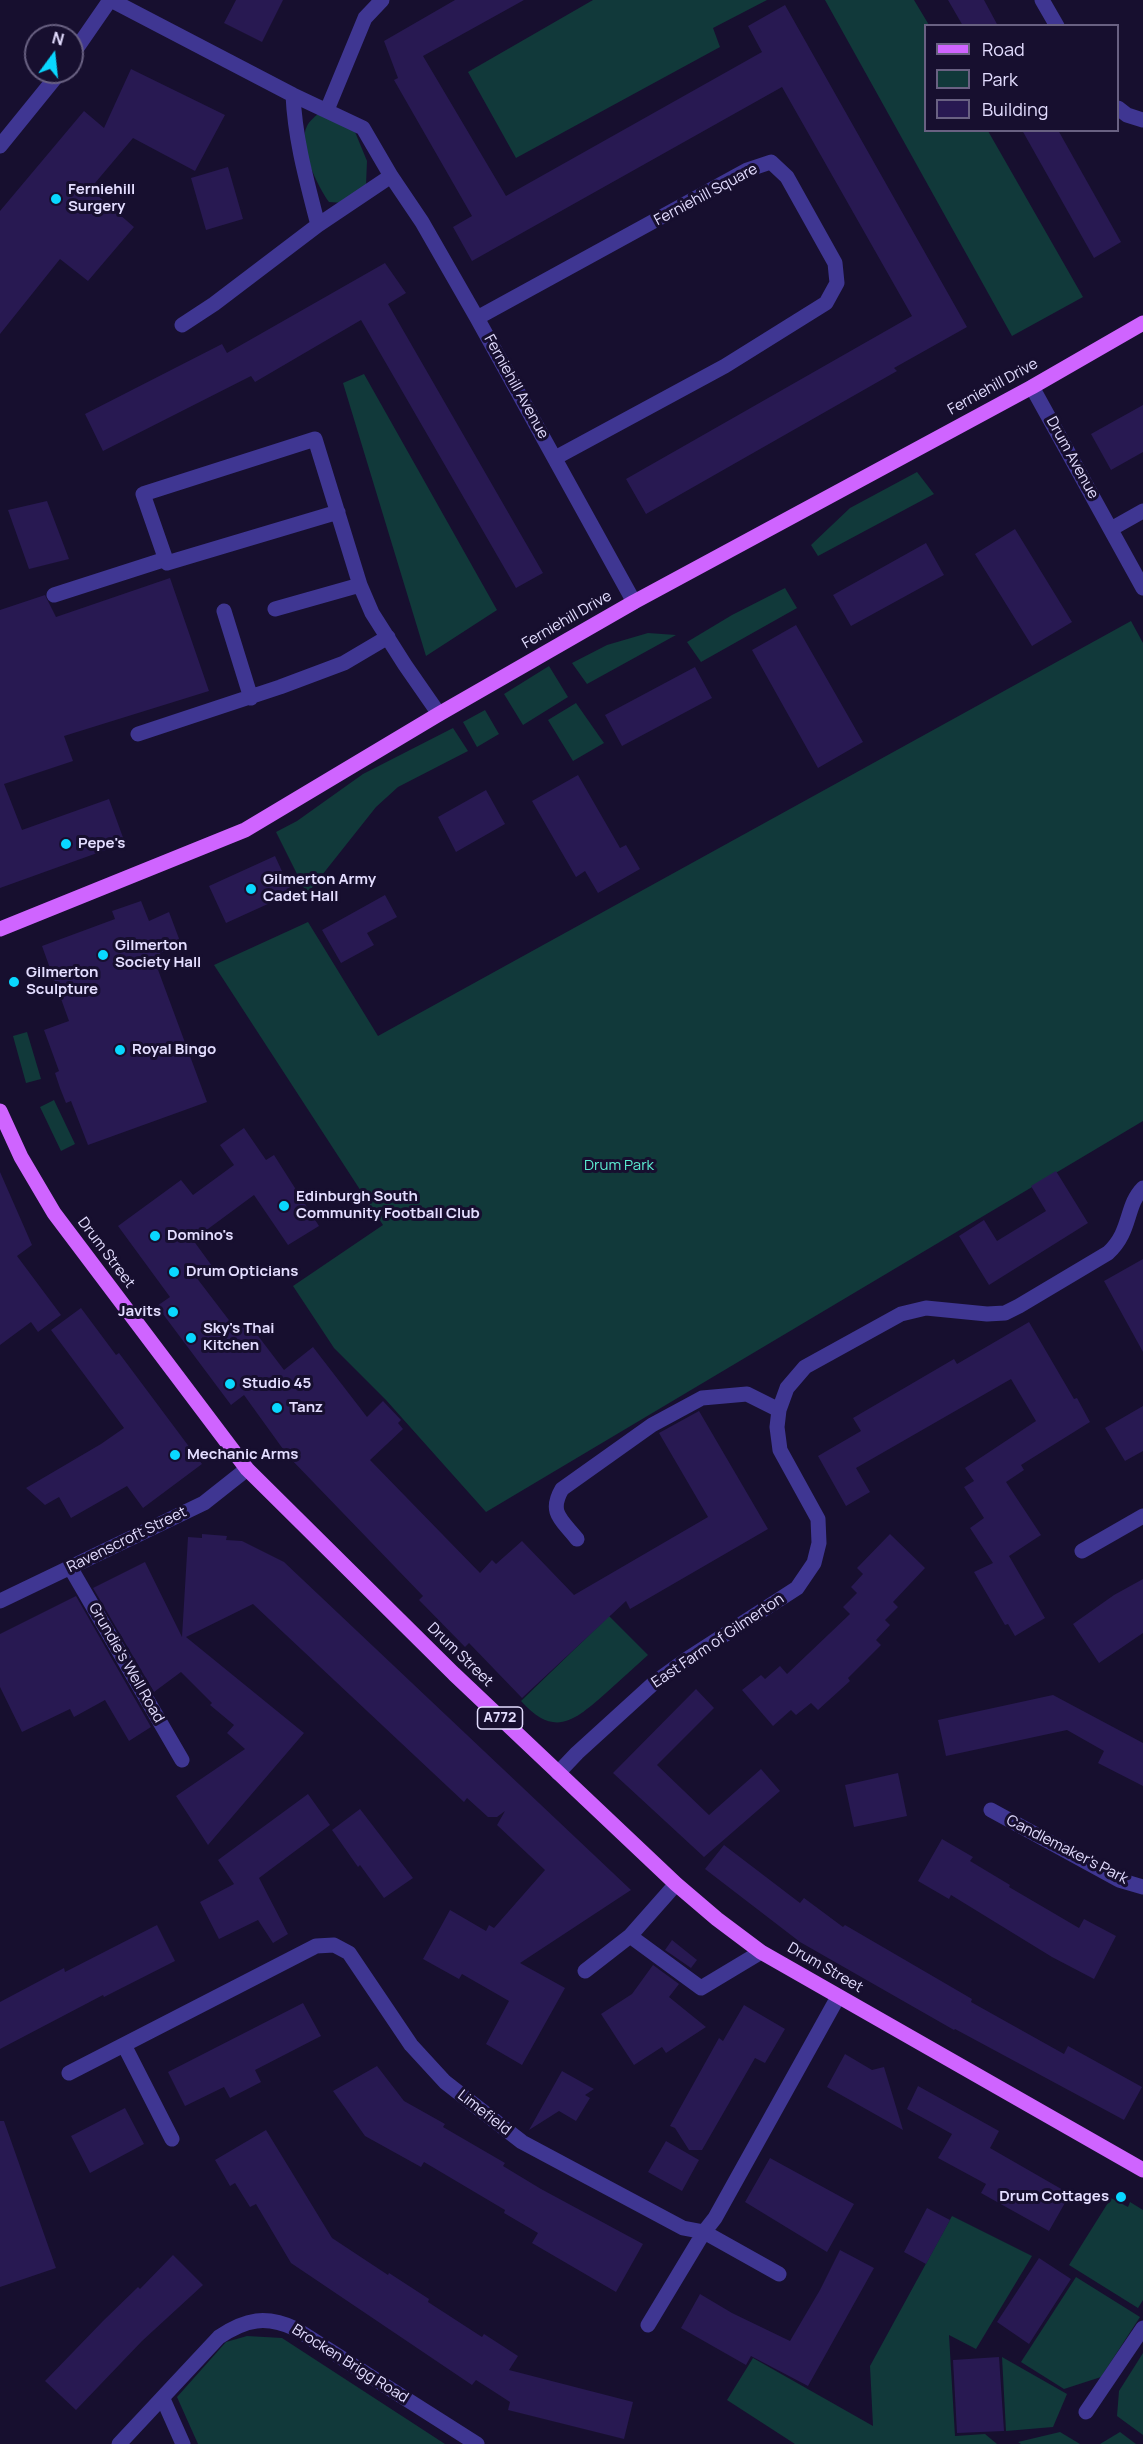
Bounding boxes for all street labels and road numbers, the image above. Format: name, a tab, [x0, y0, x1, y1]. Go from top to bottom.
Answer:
street label: Ferniehill Square	[651, 160, 761, 230]
street label: Ferniehill Avenue	[480, 332, 552, 442]
street label: Ferniehill Drive	[945, 355, 1041, 419]
street label: Drum Avenue	[1042, 414, 1102, 502]
street label: Ferniehill Drive	[519, 587, 615, 653]
street label: Drum Street	[73, 1214, 139, 1292]
street label: Ravenscroft Street	[64, 1503, 190, 1577]
street label: East Farm of Gilmerton	[648, 1590, 788, 1692]
street label: Grundie's Well Road	[84, 1600, 168, 1726]
street label: Drum Street	[423, 1619, 497, 1691]
road number: A772	[478, 1707, 522, 1729]
street label: Candlemaker's Park	[1003, 1812, 1131, 1888]
street label: Drum Street	[784, 1939, 866, 1997]
street label: Limefield	[454, 2087, 514, 2139]
street label: Brocken Brigg Road	[289, 2321, 411, 2407]

